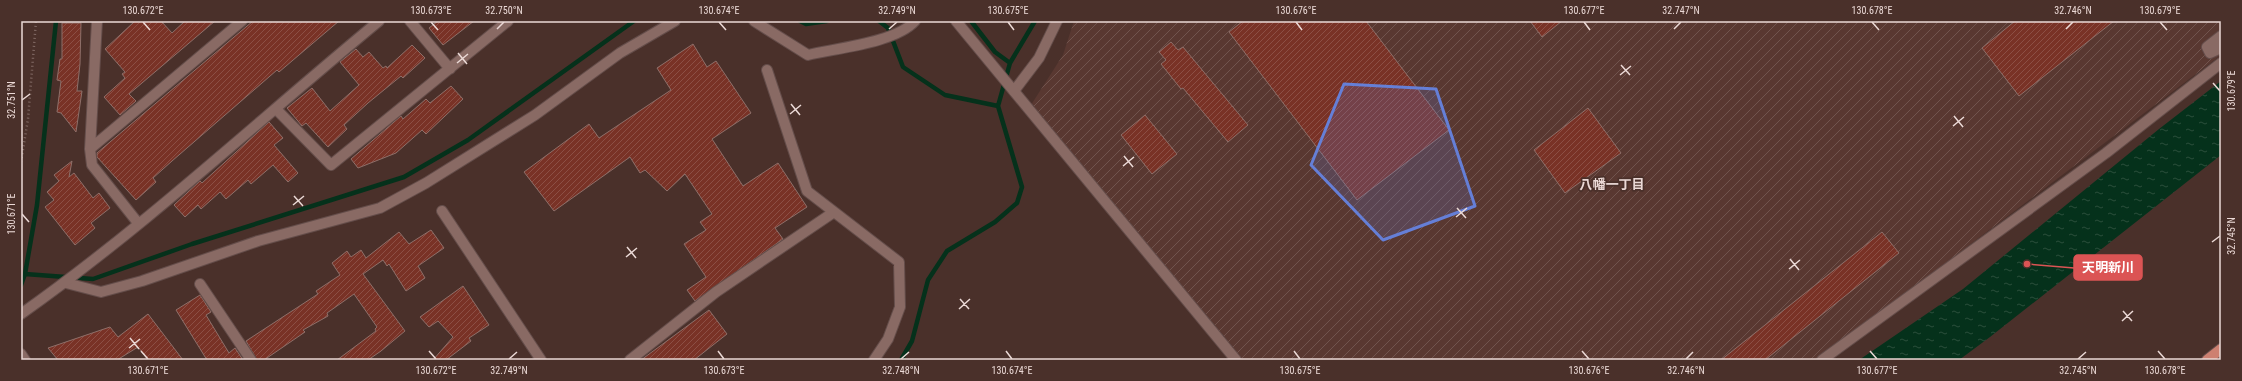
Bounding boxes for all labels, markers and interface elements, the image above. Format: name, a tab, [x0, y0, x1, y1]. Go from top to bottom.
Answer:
text: 130.672°E	[123, 5, 164, 16]
text: 130.673°E	[411, 5, 452, 16]
text: 32.750°N	[485, 5, 523, 16]
text: 130.674°E	[699, 5, 740, 16]
text: 32.749°N	[878, 5, 916, 16]
text: 130.675°E	[988, 5, 1029, 16]
text: 130.676°E	[1276, 5, 1317, 16]
text: 130.677°E	[1564, 5, 1605, 16]
text: 32.747°N	[1662, 5, 1700, 16]
text: 130.678°E	[1852, 5, 1893, 16]
text: 32.746°N	[2054, 5, 2092, 16]
text: 130.679°E	[2140, 5, 2181, 16]
text: 130.679°E	[2226, 70, 2237, 111]
text: 32.751°N	[6, 81, 17, 119]
district label: 八幡一丁目	[1579, 177, 1645, 192]
text: 130.671°E	[6, 193, 17, 234]
text: 32.745°N	[2226, 217, 2237, 255]
callout: 天明新川	[2074, 255, 2142, 280]
text: 天明新川	[2082, 260, 2134, 275]
text: 130.671°E	[128, 365, 169, 376]
text: 130.672°E	[416, 365, 457, 376]
text: 32.749°N	[490, 365, 528, 376]
text: 130.673°E	[704, 365, 745, 376]
text: 32.748°N	[882, 365, 920, 376]
text: 130.674°E	[992, 365, 1033, 376]
text: 130.675°E	[1280, 365, 1321, 376]
text: 130.676°E	[1569, 365, 1610, 376]
text: 32.746°N	[1667, 365, 1705, 376]
text: 130.677°E	[1857, 365, 1898, 376]
text: 32.745°N	[2059, 365, 2097, 376]
text: 130.678°E	[2145, 365, 2186, 376]

